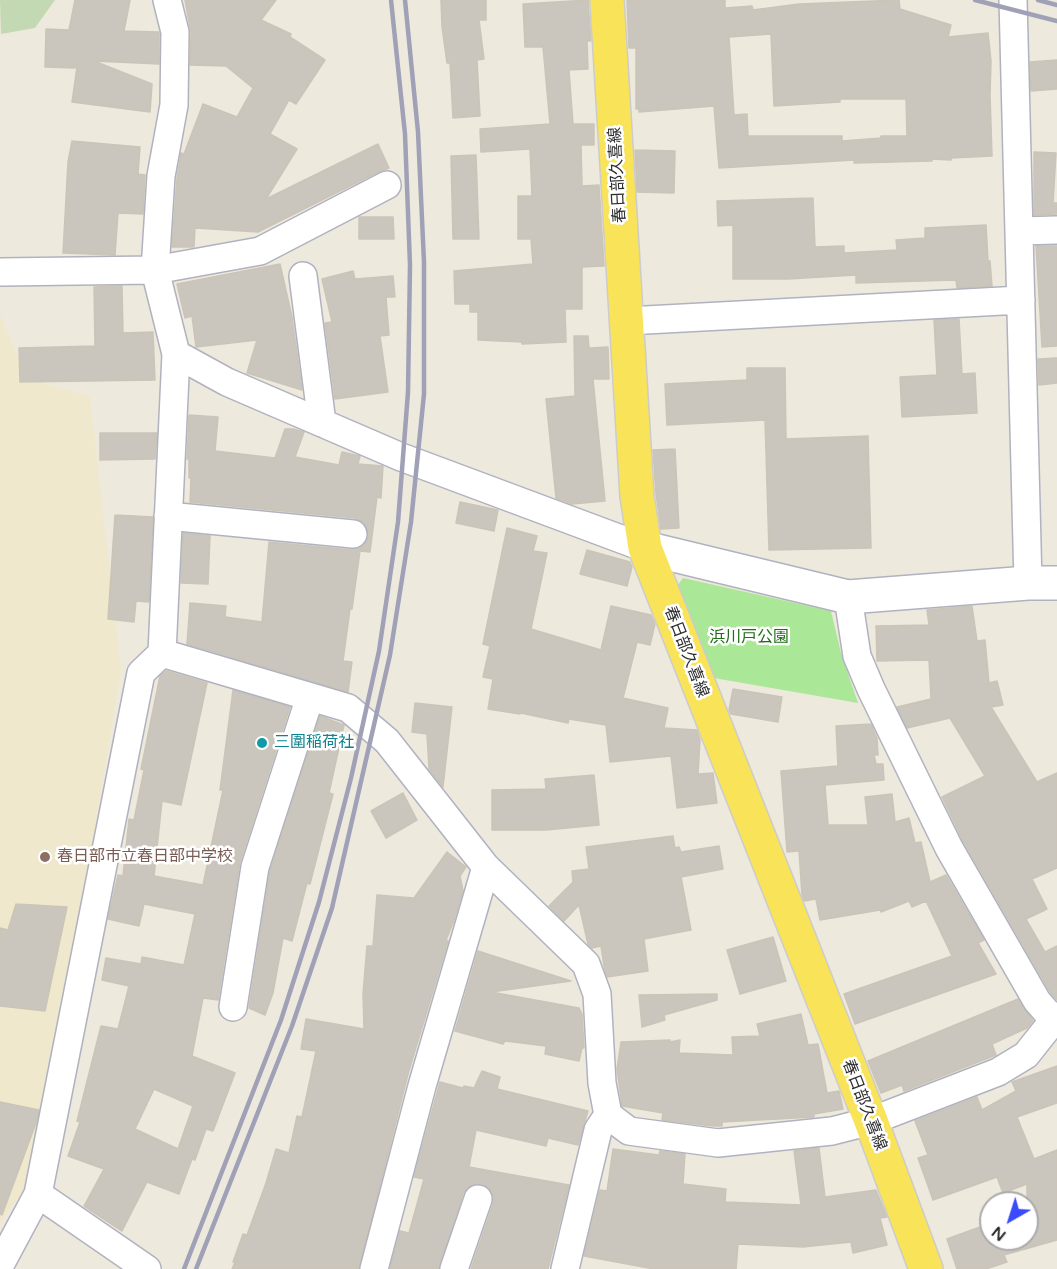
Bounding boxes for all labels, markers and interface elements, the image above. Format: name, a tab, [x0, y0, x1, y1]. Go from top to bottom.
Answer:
street label: 春日部久喜線	[606, 127, 630, 223]
street label: 春日部久喜線	[660, 604, 712, 700]
park label: 浜川戸公園	[709, 628, 789, 648]
place label: 三圍稲荷社	[274, 733, 354, 753]
marker: 三圍稲荷社	[255, 736, 269, 750]
place label: 春日部市立春日部中学校	[57, 847, 233, 867]
marker: 春日部市立春日部中学校	[38, 850, 52, 864]
street label: 春日部久喜線	[838, 1057, 890, 1153]
north arrow	[979, 1191, 1039, 1251]
text: N	[988, 1222, 1010, 1245]

